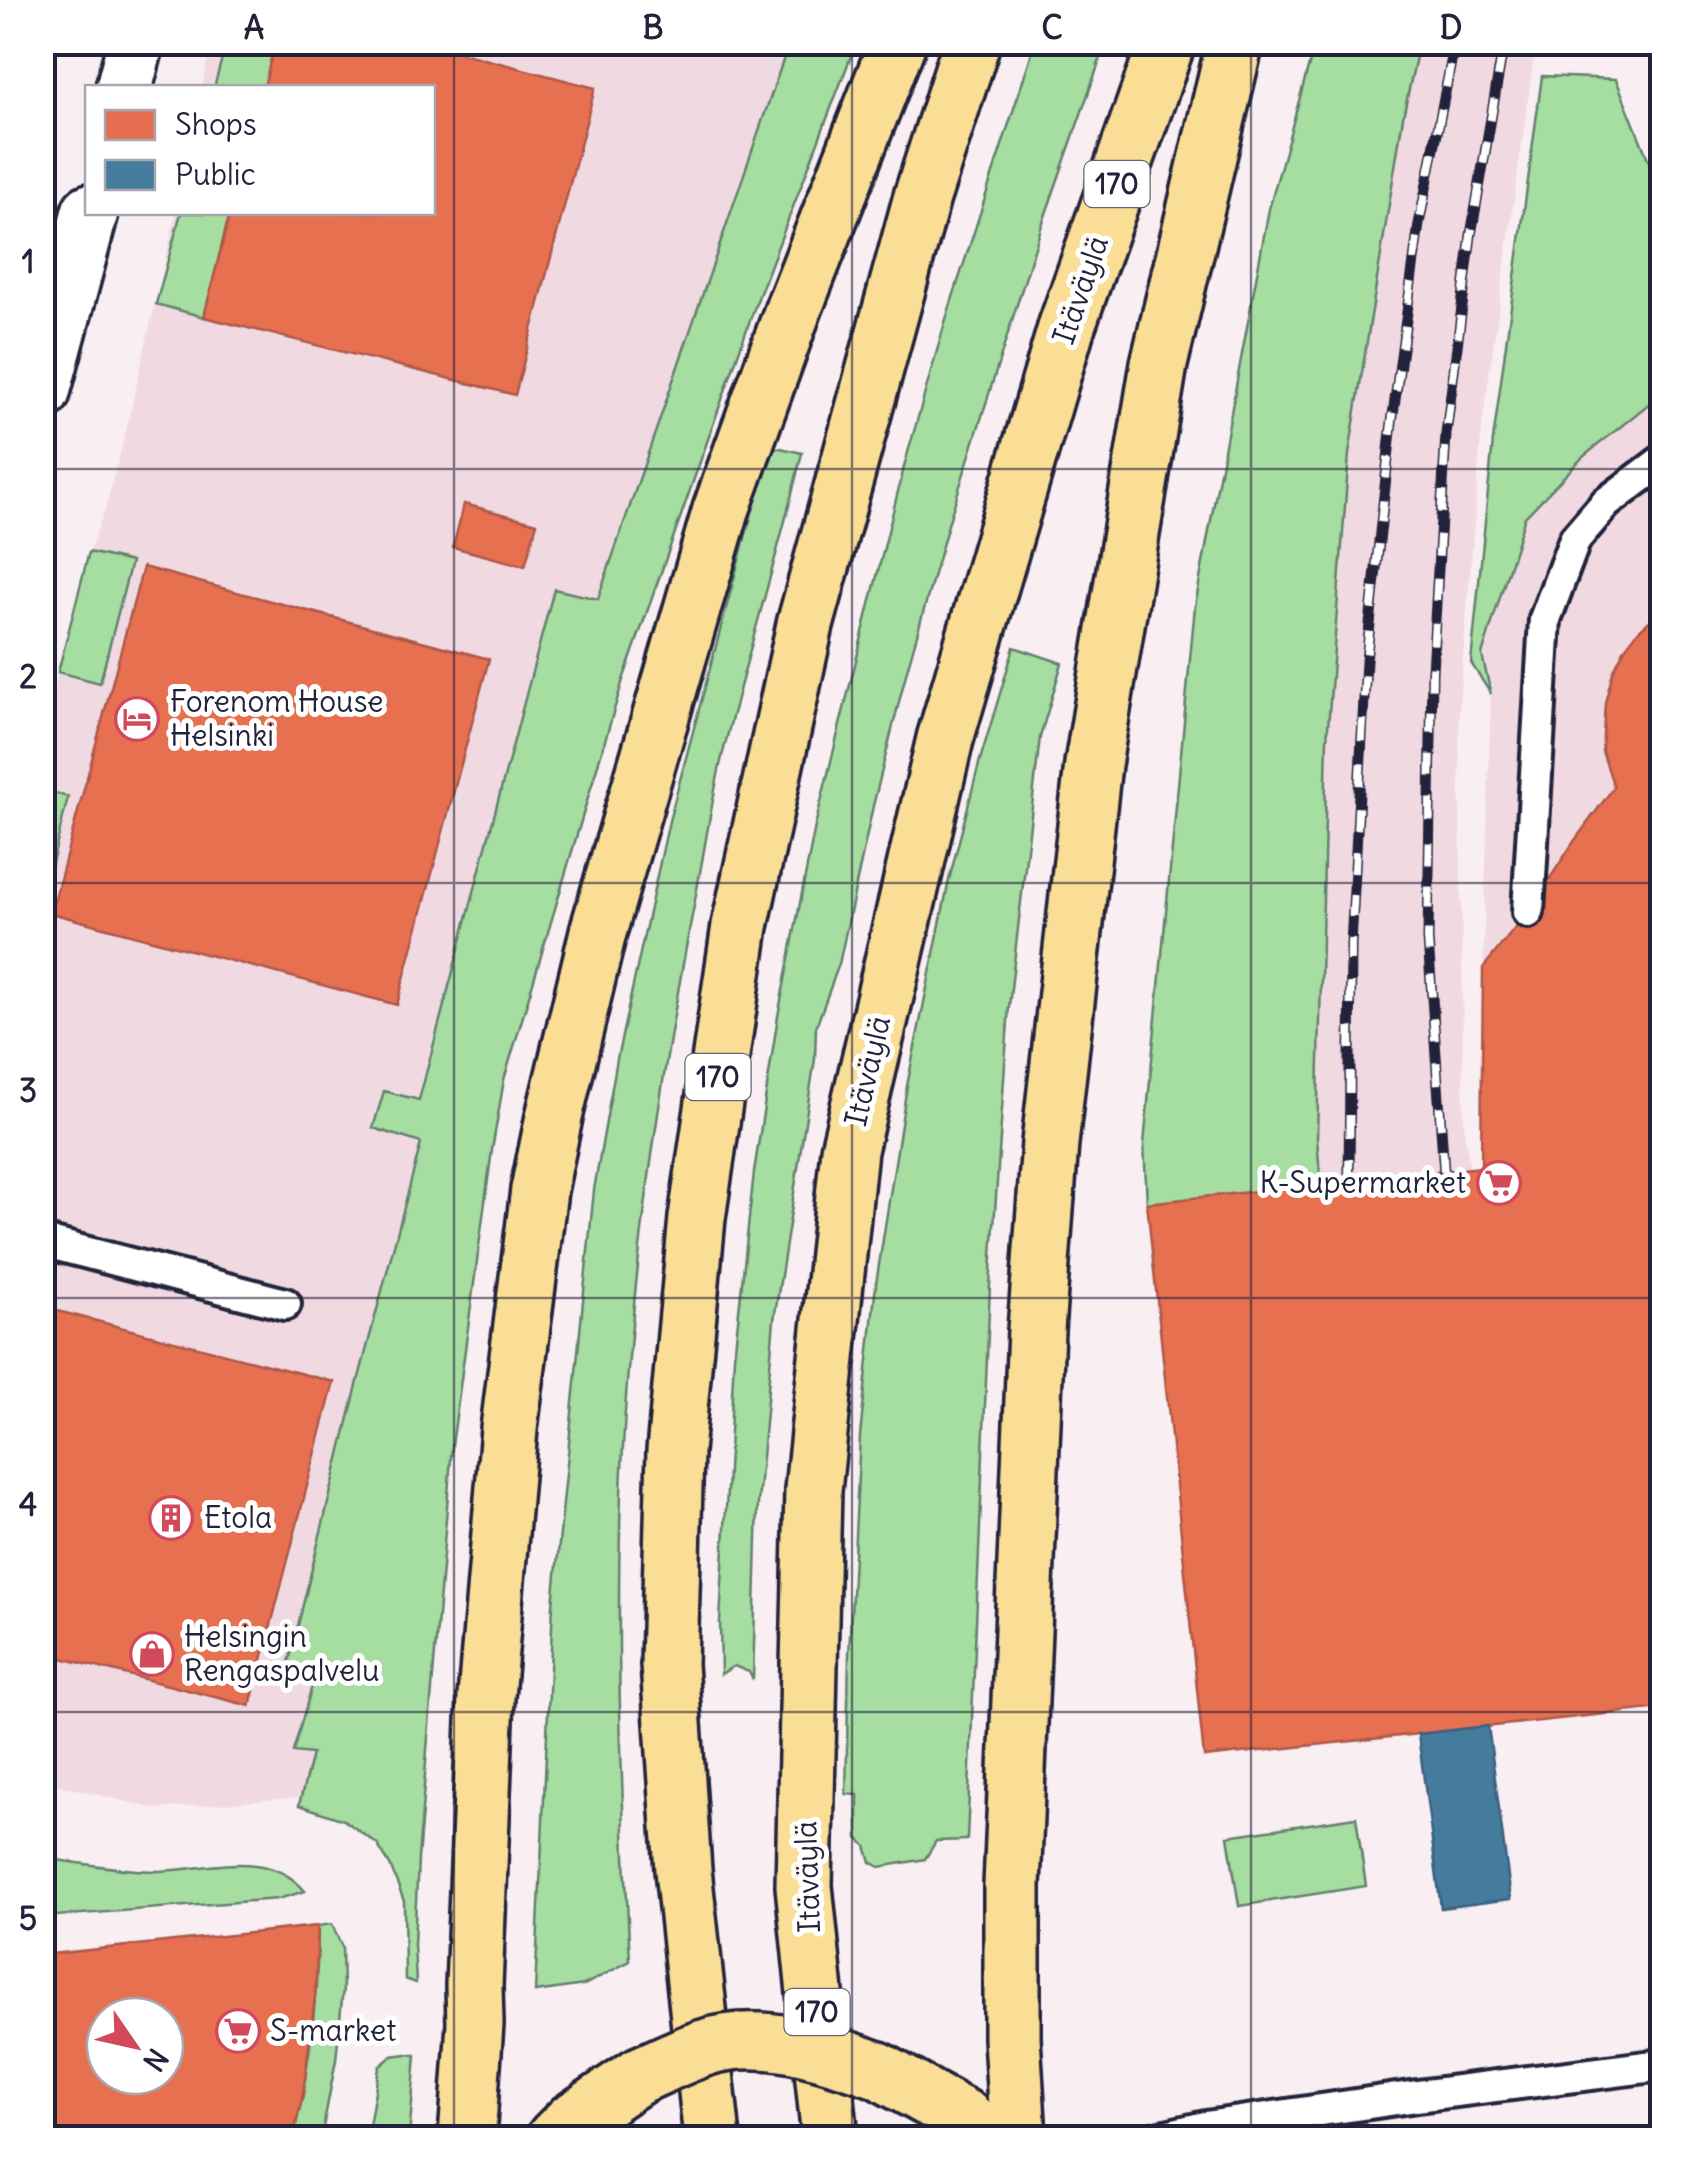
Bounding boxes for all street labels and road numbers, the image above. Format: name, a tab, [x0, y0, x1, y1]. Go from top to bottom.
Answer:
road number: 170	[1084, 161, 1150, 207]
street label: Itäväylä	[1044, 231, 1116, 349]
street label: Itäväylä	[836, 1012, 898, 1130]
road number: 170	[686, 1054, 750, 1100]
street label: Itäväylä	[786, 1820, 828, 1934]
road number: 170	[784, 1989, 850, 2035]

